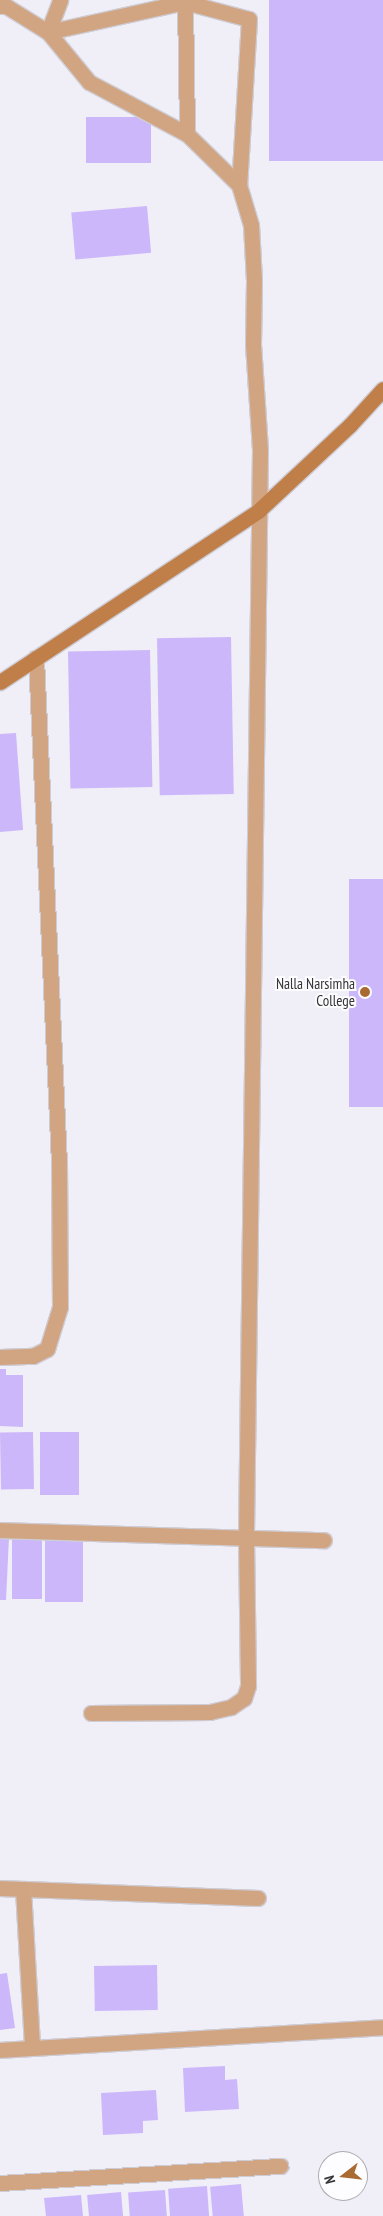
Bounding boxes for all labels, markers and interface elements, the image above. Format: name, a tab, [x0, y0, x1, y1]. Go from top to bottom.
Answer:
place label: Nalla Narsimha College	[276, 974, 355, 1009]
marker: Nalla Narsimha College	[359, 986, 371, 998]
north arrow	[318, 2151, 368, 2201]
text: N	[320, 2174, 339, 2186]

